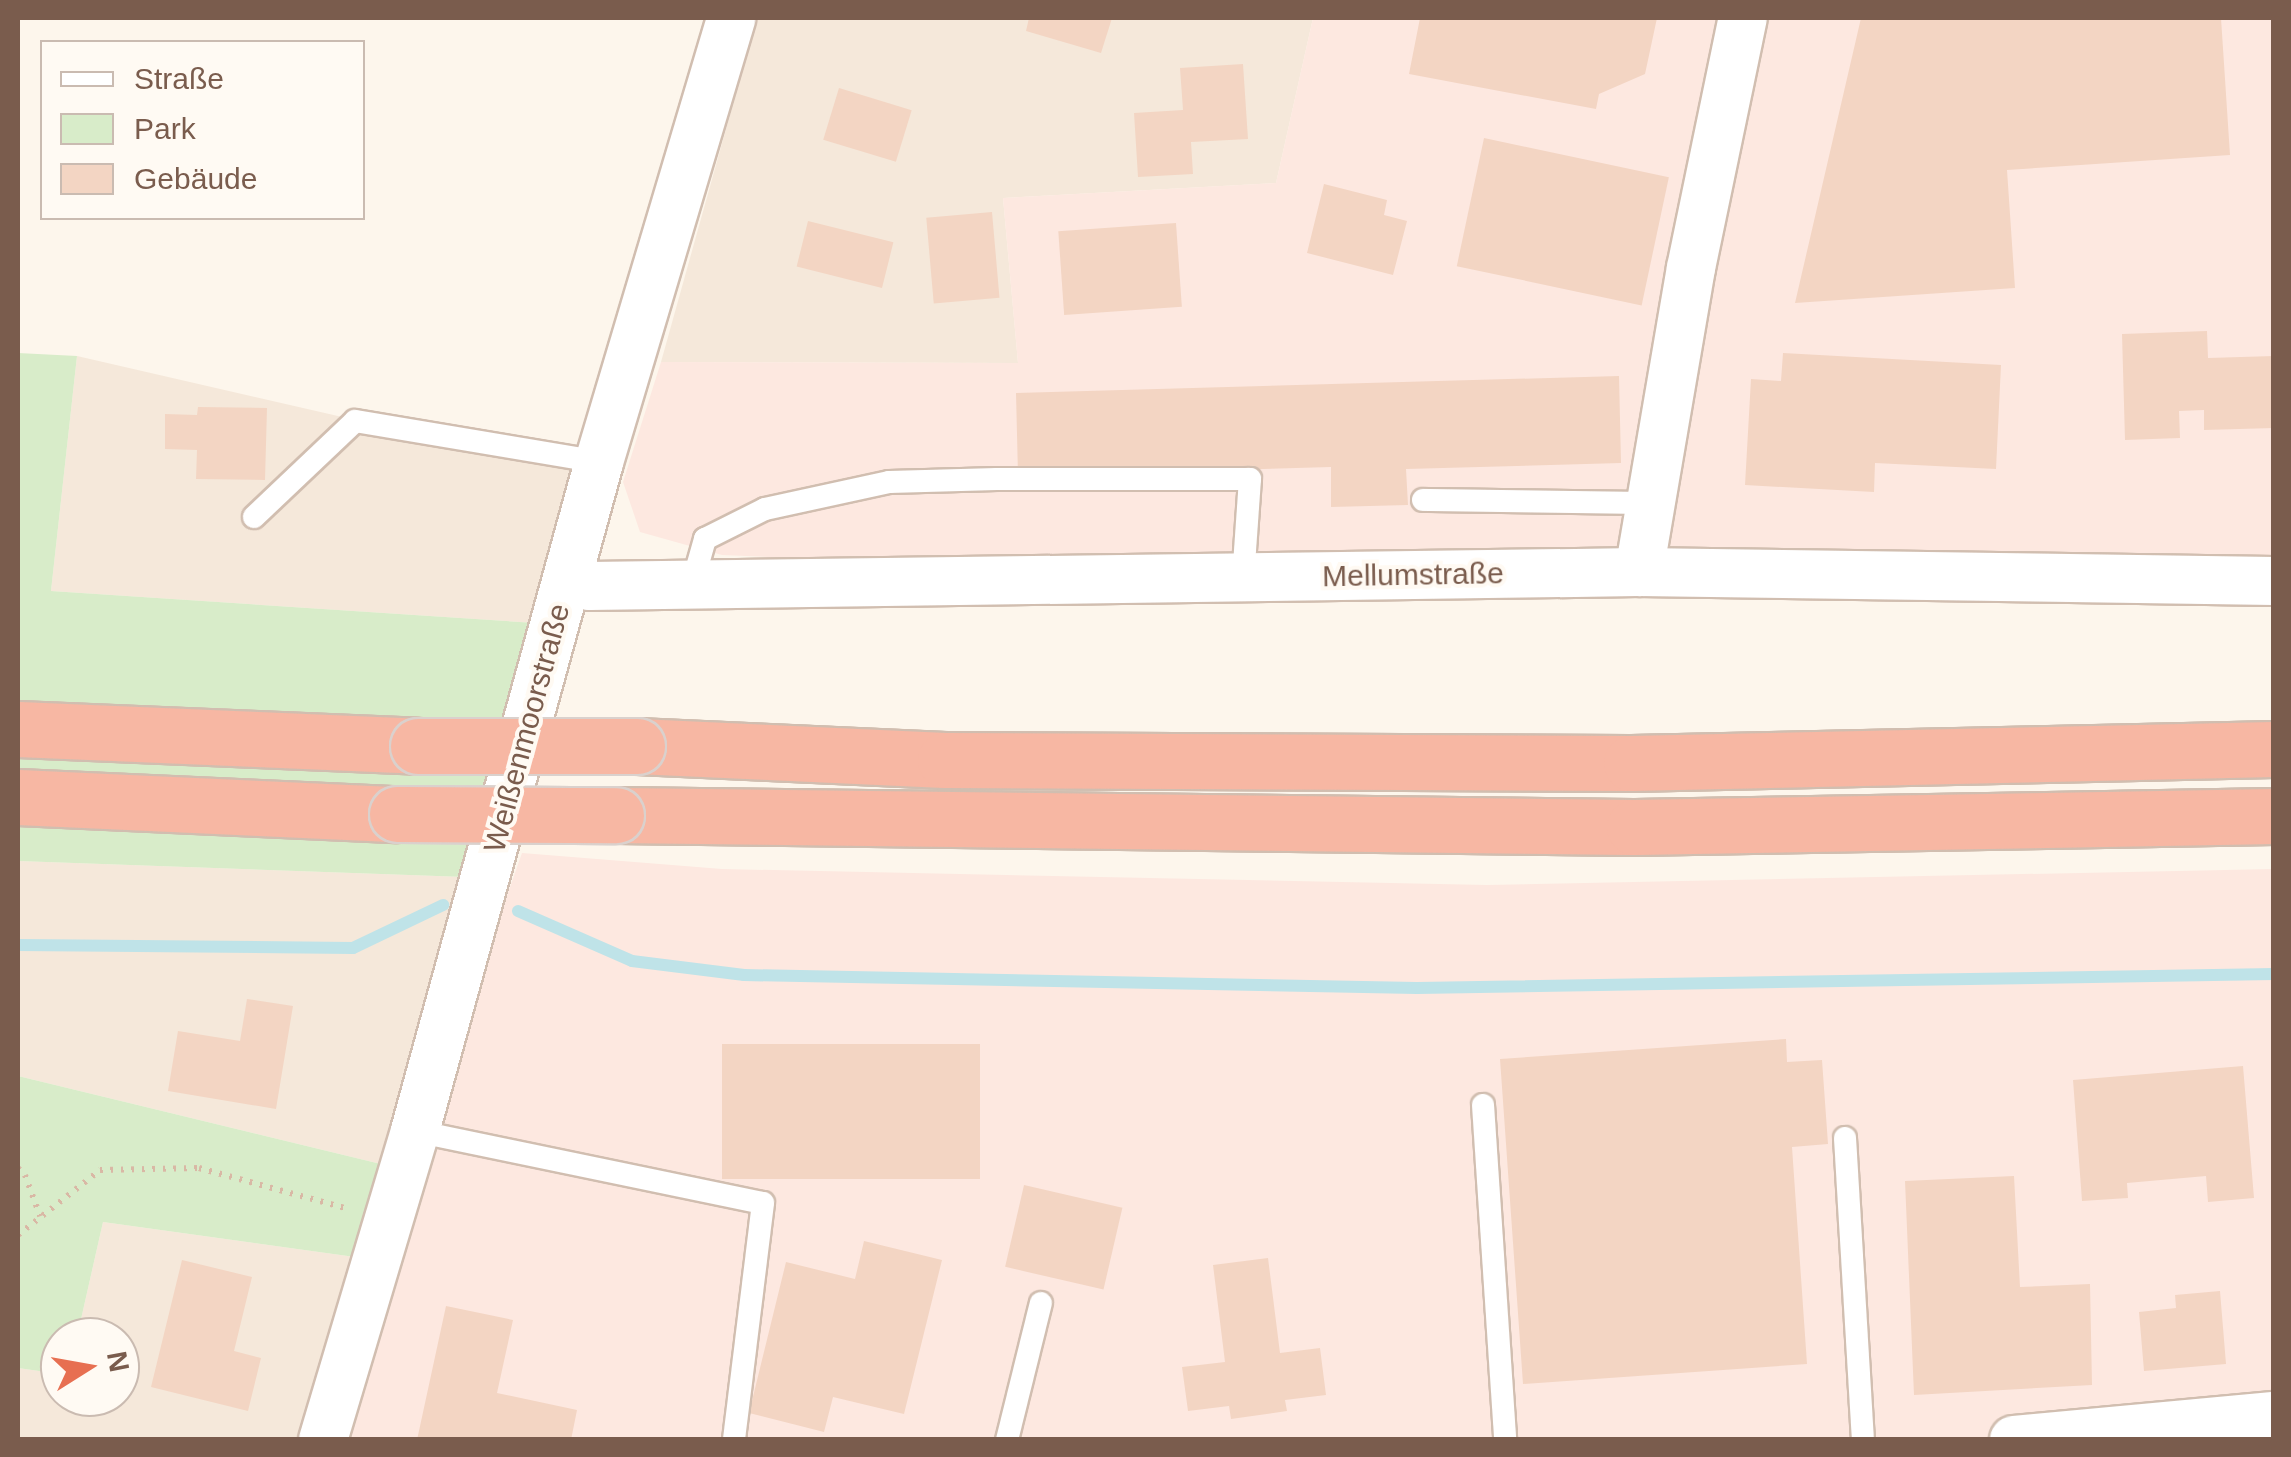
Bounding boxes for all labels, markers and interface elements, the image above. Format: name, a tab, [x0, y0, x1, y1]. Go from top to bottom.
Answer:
legend	[40, 40, 365, 220]
text: Straße	[134, 62, 224, 95]
text: Park	[134, 112, 196, 145]
text: Gebäude	[134, 162, 257, 195]
street label: Mellumstraße	[1322, 555, 1504, 595]
street label: Weißenmoorstraße	[476, 600, 578, 856]
north arrow	[40, 1317, 140, 1417]
text: N	[101, 1349, 135, 1374]

